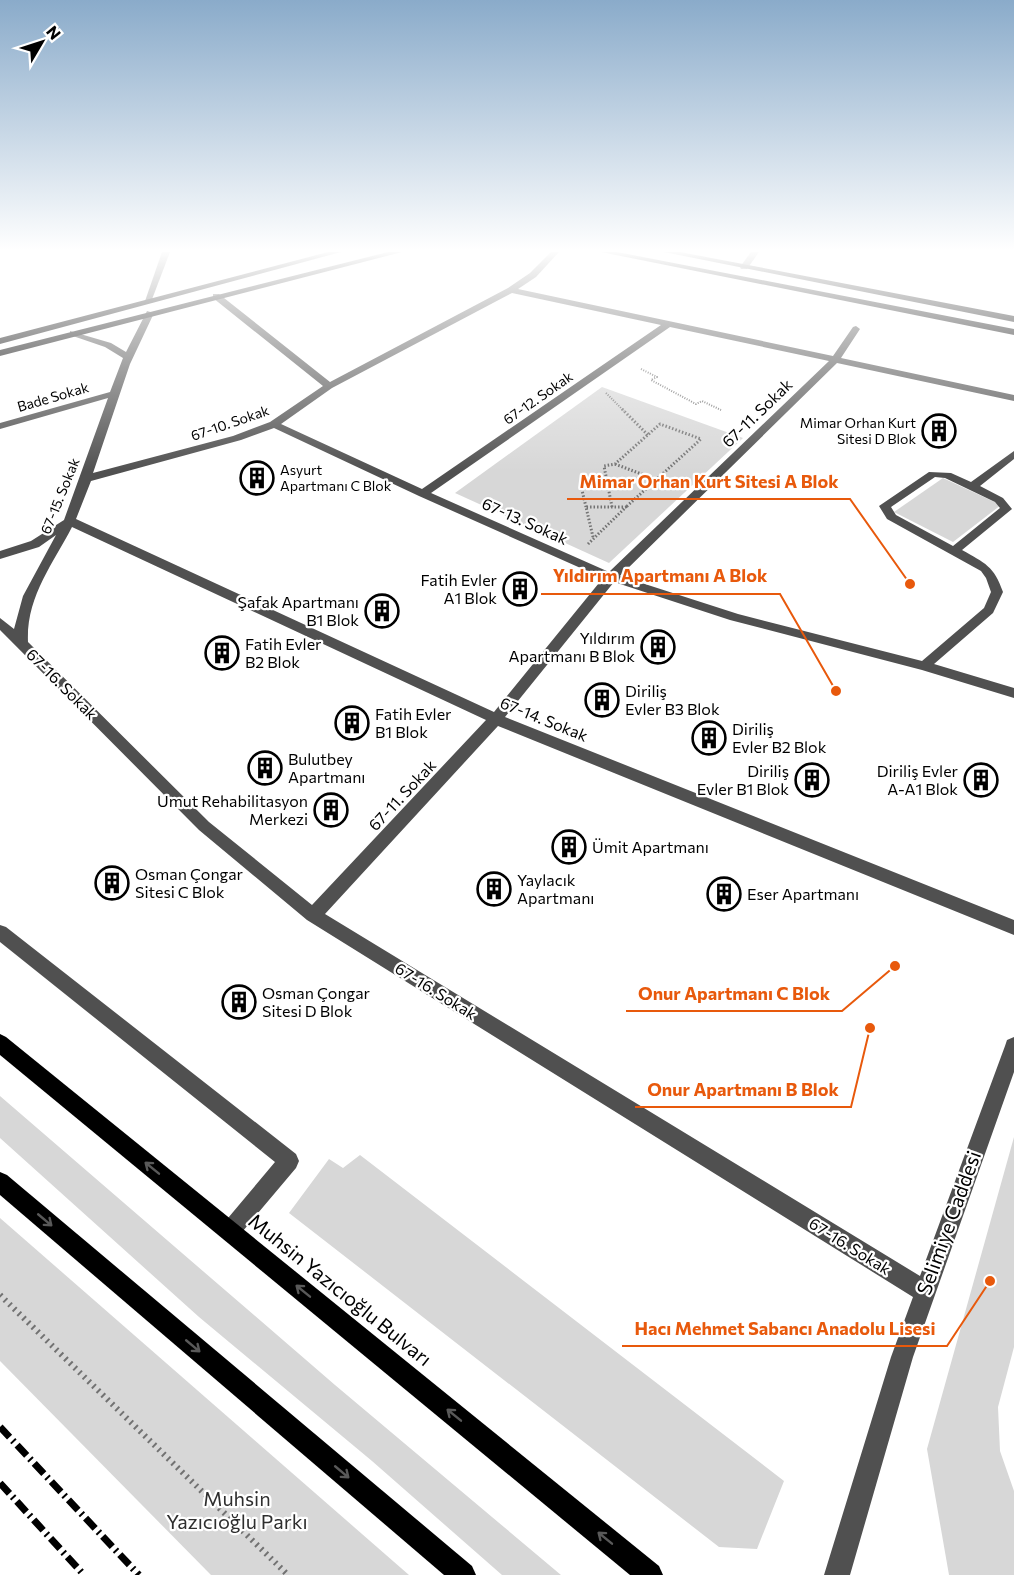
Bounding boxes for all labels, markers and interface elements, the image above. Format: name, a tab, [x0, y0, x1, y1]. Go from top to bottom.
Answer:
north arrow	[12, 12, 72, 72]
text: N	[43, 22, 65, 43]
street label: 67-12. Sokak	[500, 367, 576, 428]
street label: 67-11. Sokak	[718, 374, 796, 451]
street label: Bade Sokak	[15, 378, 91, 415]
street label: 67-10. Sokak	[188, 401, 272, 444]
building icon: Mimar Orhan Kurt Sitesi D Blok	[921, 413, 957, 449]
place label: Mimar Orhan Kurt Sitesi D Blok	[800, 414, 916, 447]
street label: 67-15. Sokak	[37, 455, 83, 536]
building icon: Asyurt Apartmanı C Blok	[239, 460, 275, 496]
place label: Asyurt Apartmanı C Blok	[280, 461, 392, 494]
callout: Mimar Orhan Kurt Sitesi A Blok	[567, 463, 850, 499]
text: Mimar Orhan Kurt Sitesi A Blok	[579, 470, 839, 492]
street label: 67-13. Sokak	[479, 493, 571, 548]
callout: Yıldırım Apartmanı A Blok	[541, 558, 780, 594]
text: Yıldırım Apartmanı A Blok	[553, 564, 768, 586]
place label: Fatih Evler A1 Blok	[421, 570, 498, 607]
building icon: Fatih Evler A1 Blok	[502, 571, 538, 607]
place label: Şafak Apartmanı B1 Blok	[238, 592, 359, 629]
building icon: Şafak Apartmanı B1 Blok	[364, 593, 400, 629]
place label: Yıldırım Apartmanı B Blok	[508, 628, 635, 665]
building icon: Yıldırım Apartmanı B Blok	[640, 629, 676, 665]
place label: Fatih Evler B2 Blok	[245, 634, 322, 671]
building icon: Fatih Evler B2 Blok	[204, 635, 240, 671]
street label: 67-16. Sokak	[23, 644, 102, 723]
place label: Diriliş Evler B3 Blok	[625, 681, 720, 718]
building icon: Diriliş Evler B3 Blok	[584, 682, 620, 718]
street label: 67-14. Sokak	[498, 692, 591, 745]
place label: Fatih Evler B1 Blok	[375, 704, 452, 741]
building icon: Fatih Evler B1 Blok	[334, 705, 370, 741]
place label: Diriliş Evler B2 Blok	[732, 719, 827, 756]
building icon: Diriliş Evler B2 Blok	[691, 720, 727, 756]
place label: Bulutbey Apartmanı	[288, 749, 365, 786]
building icon: Bulutbey Apartmanı	[247, 750, 283, 786]
street label: 67-11. Sokak	[364, 755, 440, 834]
place label: Diriliş Evler B1 Blok	[697, 761, 789, 798]
place label: Diriliş Evler A-A1 Blok	[877, 761, 959, 798]
building icon: Diriliş Evler B1 Blok	[794, 762, 830, 798]
building icon: Diriliş Evler A-A1 Blok	[963, 762, 999, 798]
place label: Umut Rehabilitasyon Merkezi	[157, 791, 308, 828]
building icon: Umut Rehabilitasyon Merkezi	[313, 792, 349, 828]
building icon: Ümit Apartmanı	[551, 829, 587, 865]
place label: Ümit Apartmanı	[592, 837, 709, 856]
place label: Osman Çongar Sitesi C Blok	[135, 864, 244, 901]
building icon: Osman Çongar Sitesi C Blok	[94, 865, 130, 901]
place label: Yaylacık Apartmanı	[517, 870, 594, 907]
building icon: Yaylacık Apartmanı	[476, 871, 512, 907]
building icon: Eser Apartmanı	[706, 876, 742, 912]
place label: Eser Apartmanı	[747, 884, 859, 903]
street label: 67-16. Sokak	[392, 958, 481, 1023]
callout: Onur Apartmanı C Blok	[626, 975, 842, 1011]
text: Onur Apartmanı C Blok	[638, 982, 831, 1004]
place label: Osman Çongar Sitesi D Blok	[262, 983, 371, 1020]
building icon: Osman Çongar Sitesi D Blok	[221, 984, 257, 1020]
callout: Onur Apartmanı B Blok	[635, 1071, 851, 1107]
text: Onur Apartmanı B Blok	[647, 1078, 839, 1100]
street label: Selimiye Caddesi	[911, 1147, 985, 1298]
one-way arrow	[144, 1161, 160, 1174]
street label: Muhsin Yazıcıoğlu Bulvarı	[244, 1208, 437, 1370]
one-way arrow	[37, 1213, 52, 1227]
street label: 67-16. Sokak	[806, 1213, 895, 1278]
one-way arrow	[296, 1284, 311, 1298]
callout: Hacı Mehmet Sabancı Anadolu Lisesi	[622, 1310, 947, 1346]
text: Hacı Mehmet Sabancı Anadolu Lisesi	[635, 1317, 935, 1339]
one-way arrow	[185, 1339, 200, 1353]
one-way arrow	[446, 1408, 462, 1421]
one-way arrow	[334, 1465, 349, 1479]
park label: Muhsin Yazıcıoğlu Parkı	[166, 1486, 308, 1533]
one-way arrow	[598, 1531, 613, 1545]

